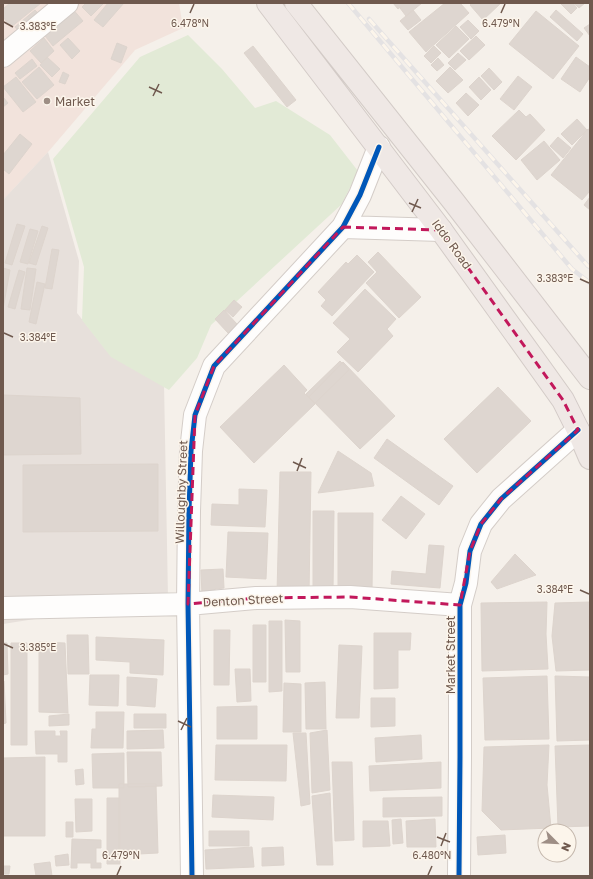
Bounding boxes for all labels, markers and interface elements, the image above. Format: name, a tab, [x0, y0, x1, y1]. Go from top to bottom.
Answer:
text: 6.478°N	[171, 17, 209, 29]
text: 6.479°N	[482, 17, 520, 29]
text: 3.383°E	[20, 20, 56, 32]
place label: Market	[55, 94, 95, 109]
marker: Market	[42, 96, 52, 106]
street label: Iddo Road	[429, 216, 475, 272]
text: 3.383°E	[537, 272, 573, 284]
text: 3.384°E	[20, 331, 56, 343]
street label: Willoughby Street	[172, 440, 190, 544]
text: 3.384°E	[537, 583, 573, 595]
street label: Denton Street	[202, 590, 284, 610]
street label: Market Street	[443, 616, 458, 694]
text: 3.385°E	[20, 641, 56, 653]
north arrow	[537, 823, 577, 863]
text: N	[559, 841, 574, 854]
text: 6.479°N	[102, 849, 140, 861]
text: 6.480°N	[413, 849, 451, 861]

